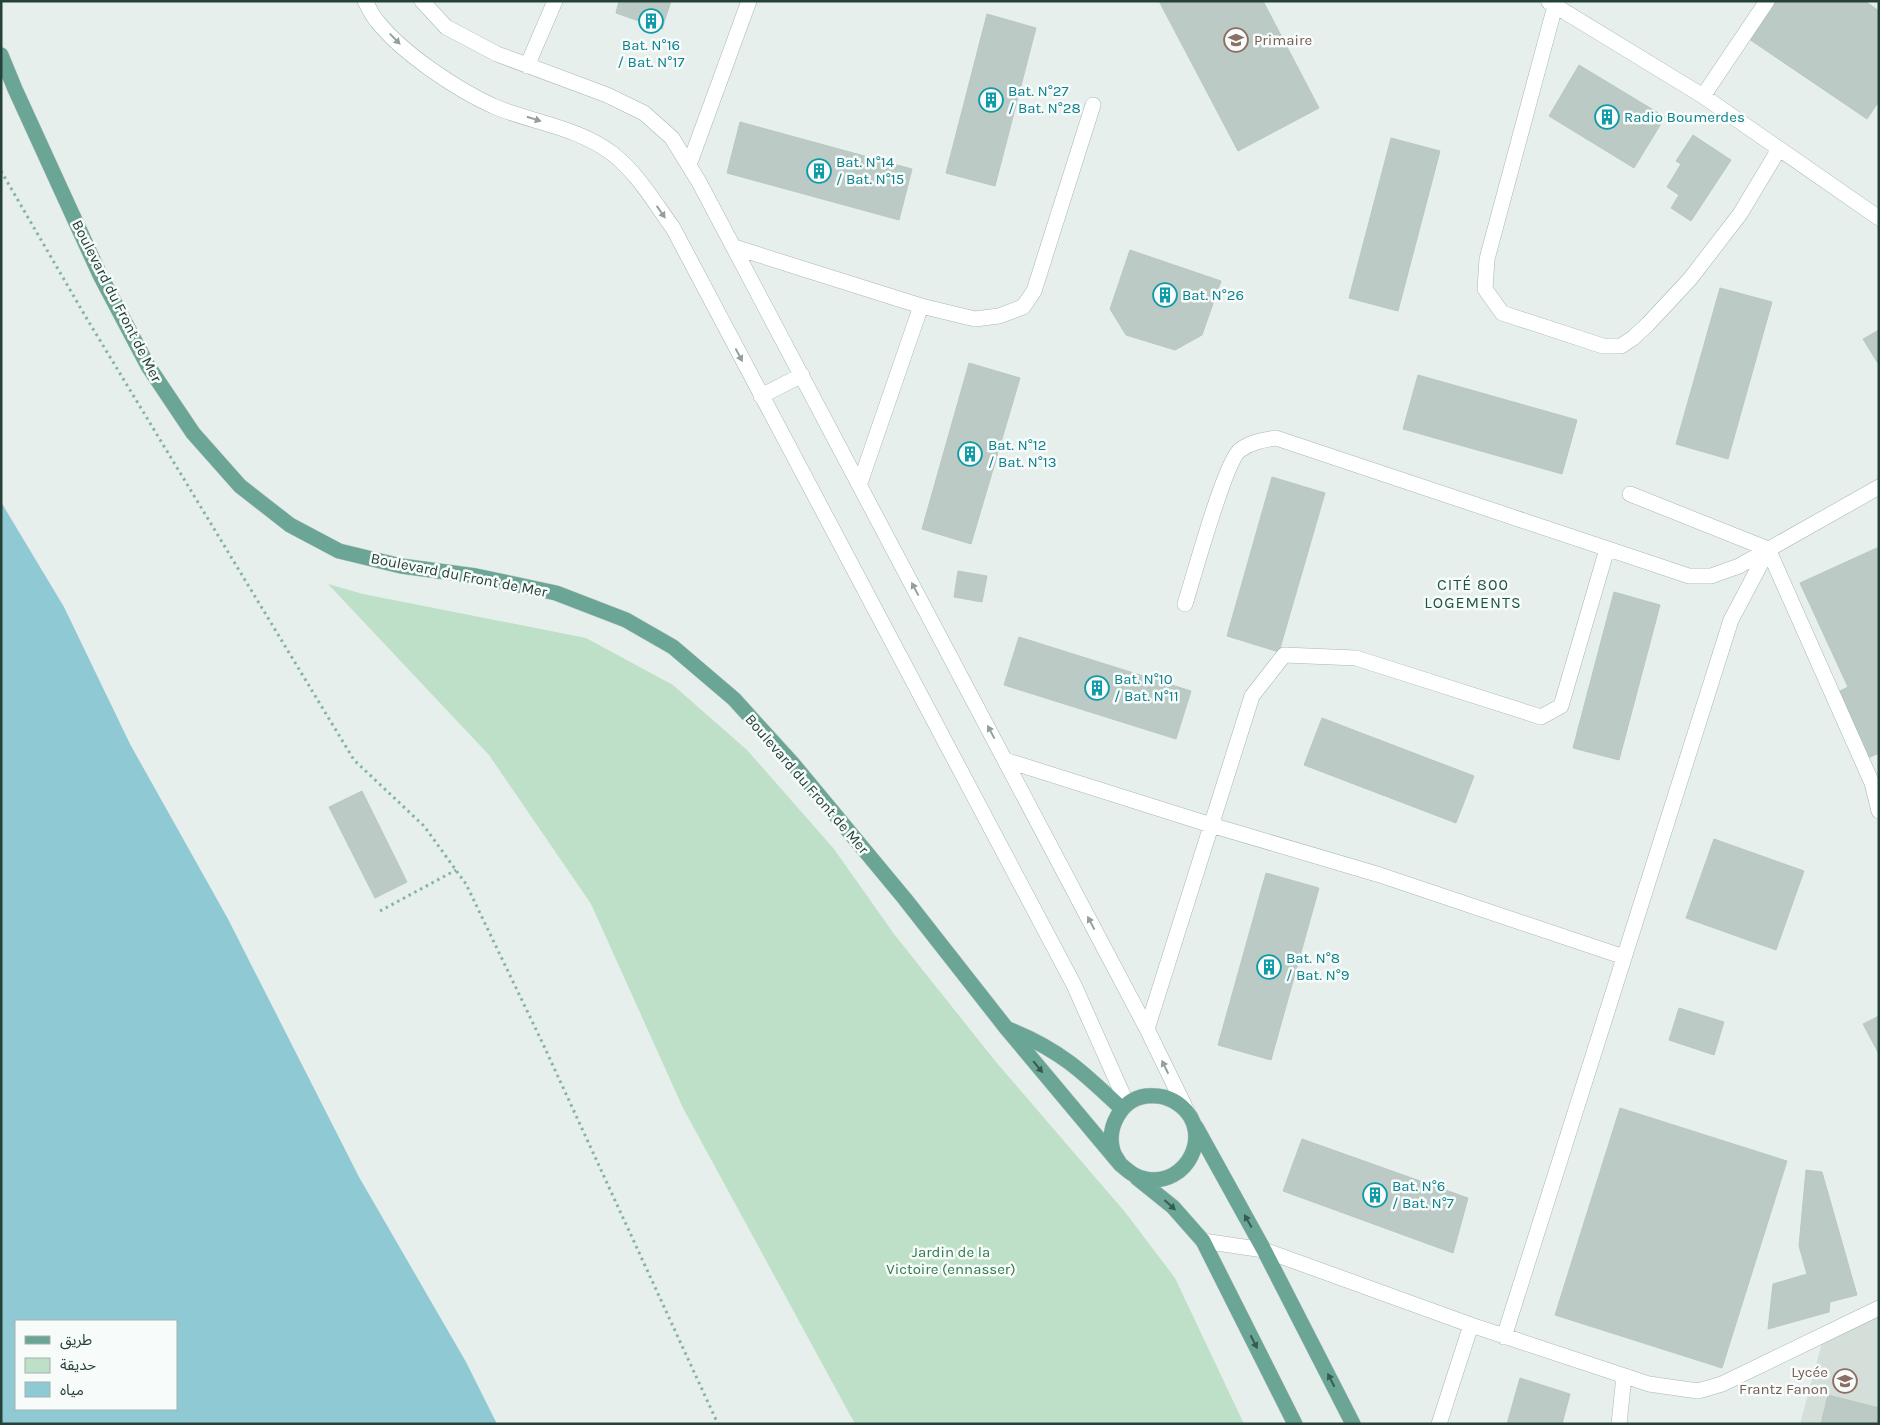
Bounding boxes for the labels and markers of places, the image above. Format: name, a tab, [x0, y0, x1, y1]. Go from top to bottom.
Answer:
building icon: Bat. N°16 / Bat. N°17	[638, 8, 664, 34]
school or university icon: Primaire	[1223, 27, 1249, 53]
place label: Primaire	[1254, 31, 1312, 49]
place label: Bat. N°16 / Bat. N°17	[618, 36, 684, 71]
place label: Bat. N°27 / Bat. N°28	[1008, 82, 1081, 117]
building icon: Bat. N°27 / Bat. N°28	[978, 87, 1004, 113]
building icon: Radio Boumerdes	[1594, 104, 1620, 130]
place label: Radio Boumerdes	[1624, 108, 1745, 126]
place label: Bat. N°14 / Bat. N°15	[836, 153, 904, 188]
building icon: Bat. N°14 / Bat. N°15	[806, 158, 832, 184]
building icon: Bat. N°26	[1152, 282, 1178, 308]
place label: Bat. N°26	[1182, 286, 1244, 304]
place label: Bat. N°12 / Bat. N°13	[988, 436, 1057, 471]
building icon: Bat. N°12 / Bat. N°13	[957, 441, 983, 467]
place label: Bat. N°10 / Bat. N°11	[1114, 670, 1179, 705]
building icon: Bat. N°10 / Bat. N°11	[1084, 675, 1110, 701]
place label: Bat. N°8 / Bat. N°9	[1286, 949, 1350, 984]
building icon: Bat. N°8 / Bat. N°9	[1256, 954, 1282, 980]
place label: Bat. N°6 / Bat. N°7	[1392, 1177, 1454, 1212]
building icon: Bat. N°6 / Bat. N°7	[1362, 1182, 1388, 1208]
place label: Lycée Frantz Fanon	[1739, 1363, 1828, 1398]
school or university icon: Lycée Frantz Fanon	[1832, 1368, 1858, 1394]

